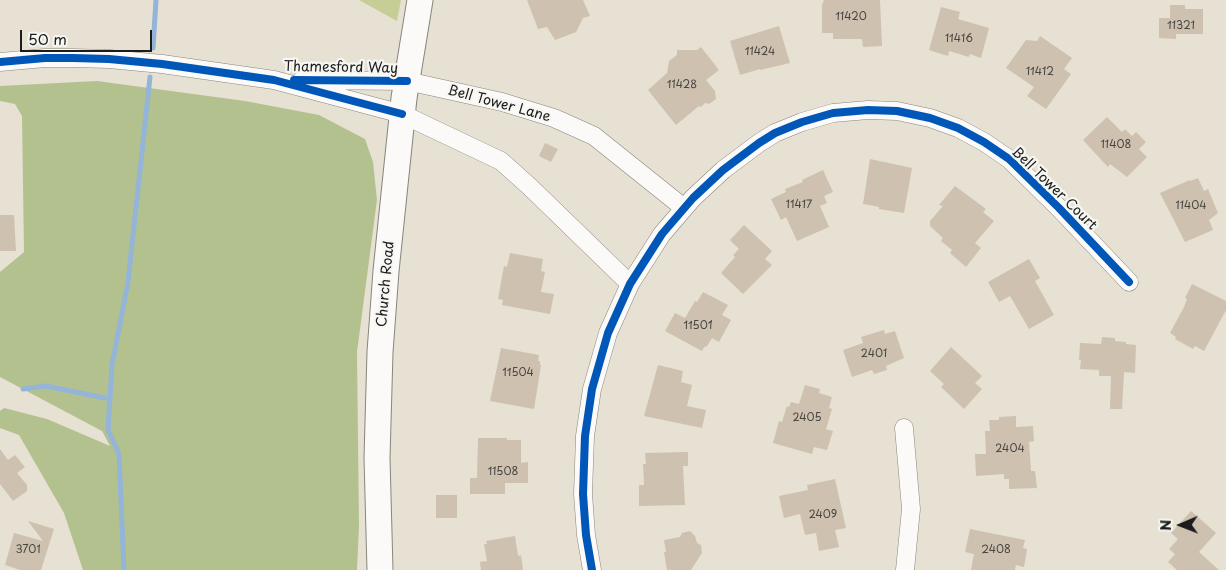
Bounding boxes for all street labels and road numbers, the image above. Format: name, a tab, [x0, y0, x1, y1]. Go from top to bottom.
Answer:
street label: Thamesford Way	[284, 59, 398, 77]
street label: Bell Tower Lane	[446, 82, 552, 126]
street label: Bell Tower Court	[1008, 144, 1100, 234]
street label: Church Road	[374, 240, 398, 328]

